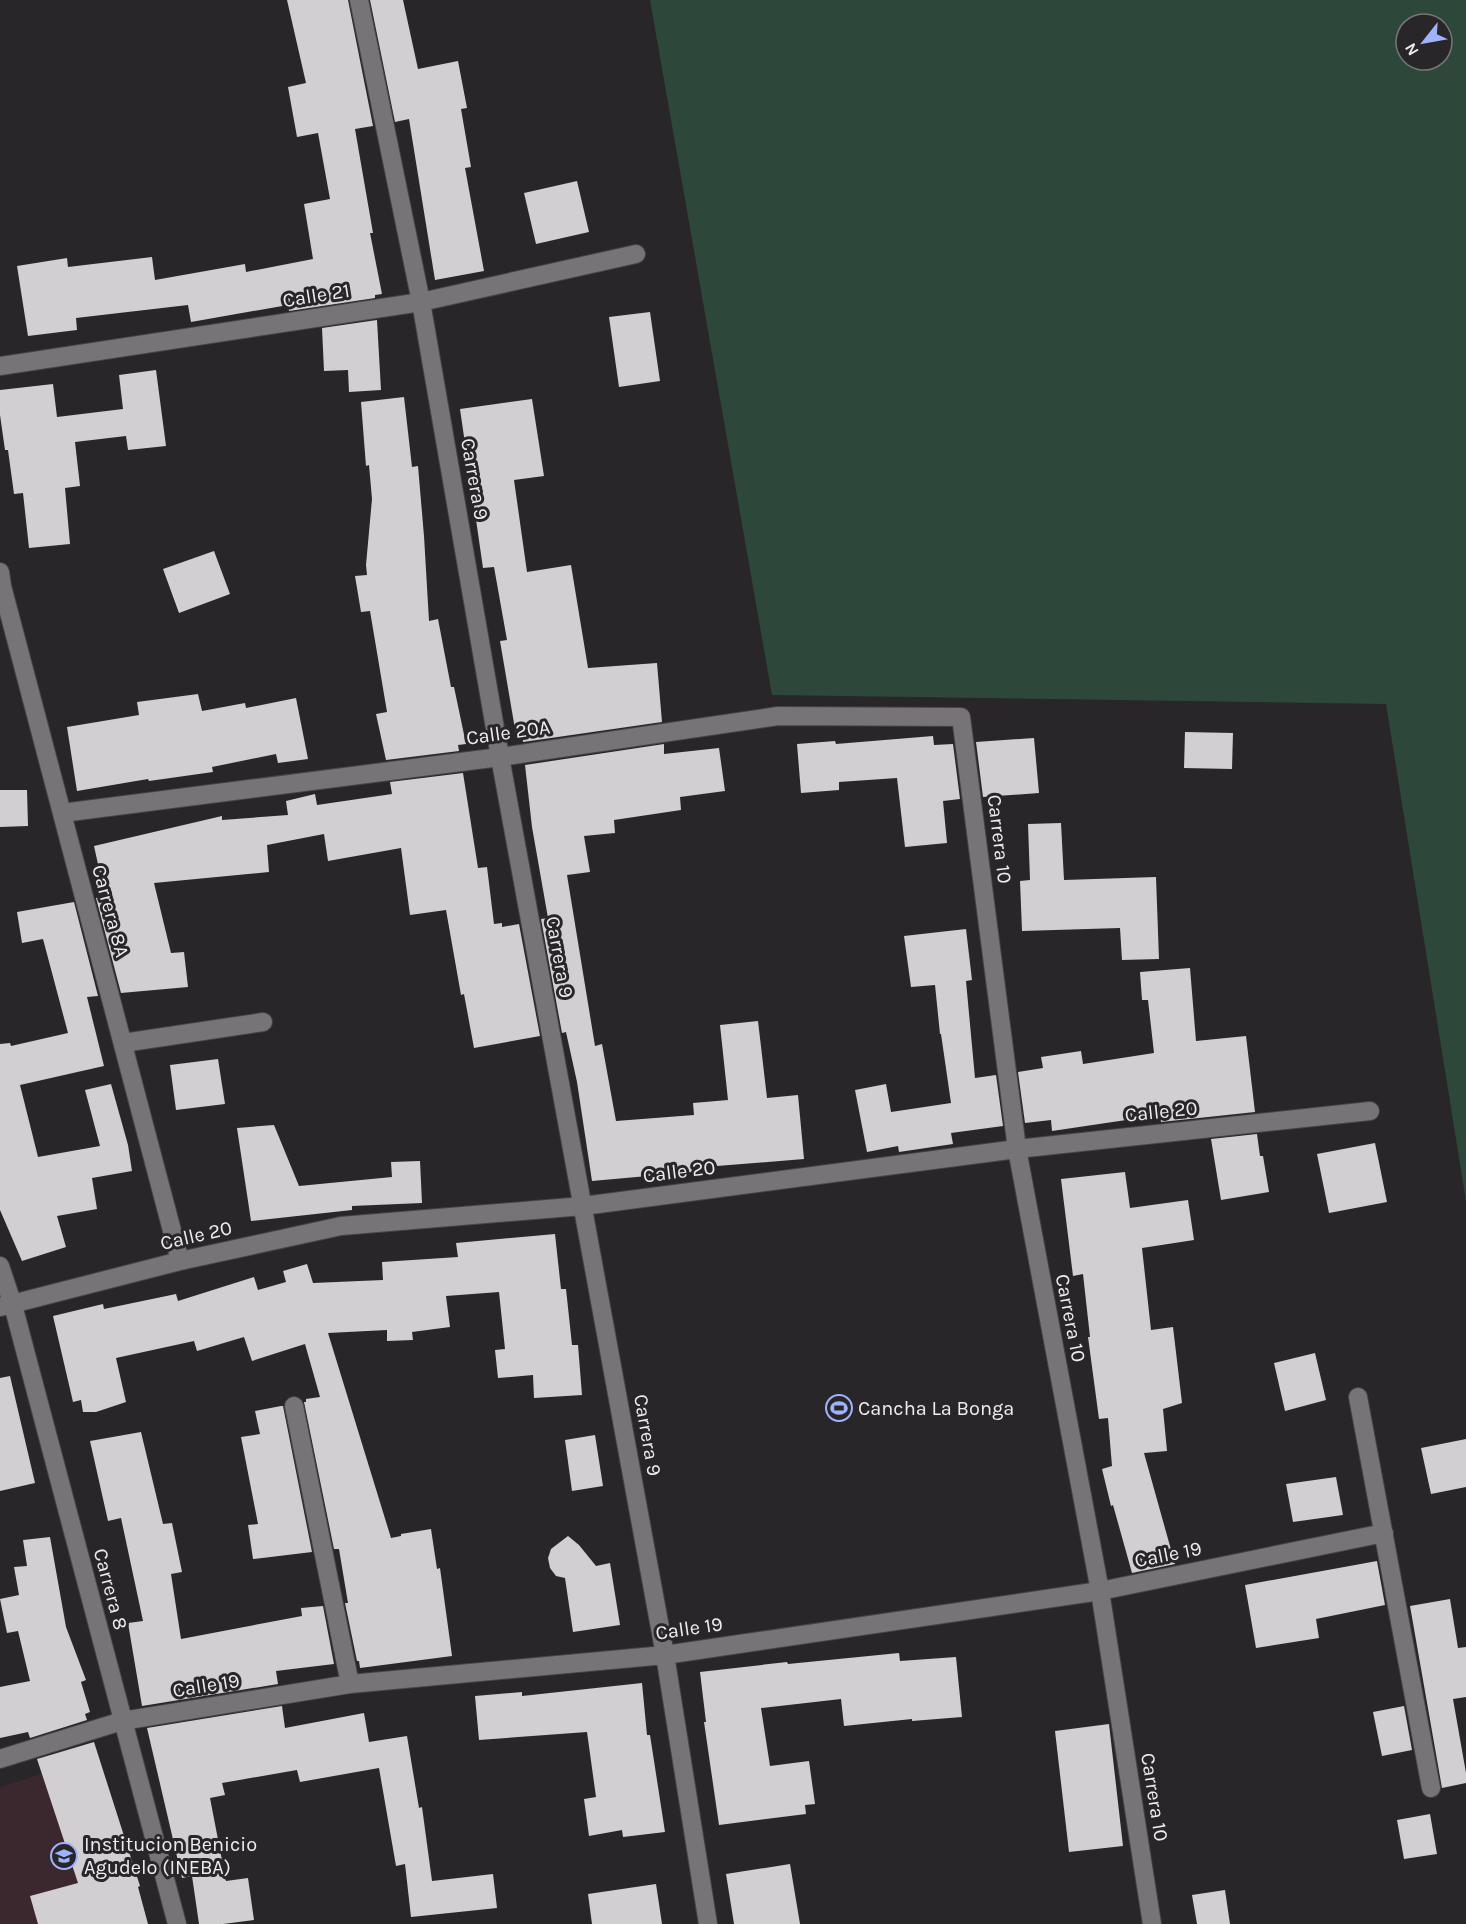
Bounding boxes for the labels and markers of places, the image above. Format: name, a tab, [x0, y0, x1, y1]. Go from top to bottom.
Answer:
sports icon: Cancha La Bonga	[824, 1393, 854, 1423]
place label: Cancha La Bonga	[858, 1397, 1014, 1420]
place label: Institucion Benicio Agudelo (INEBA)	[84, 1833, 257, 1879]
school or university icon: Institucion Benicio Agudelo (INEBA)	[49, 1841, 79, 1871]

